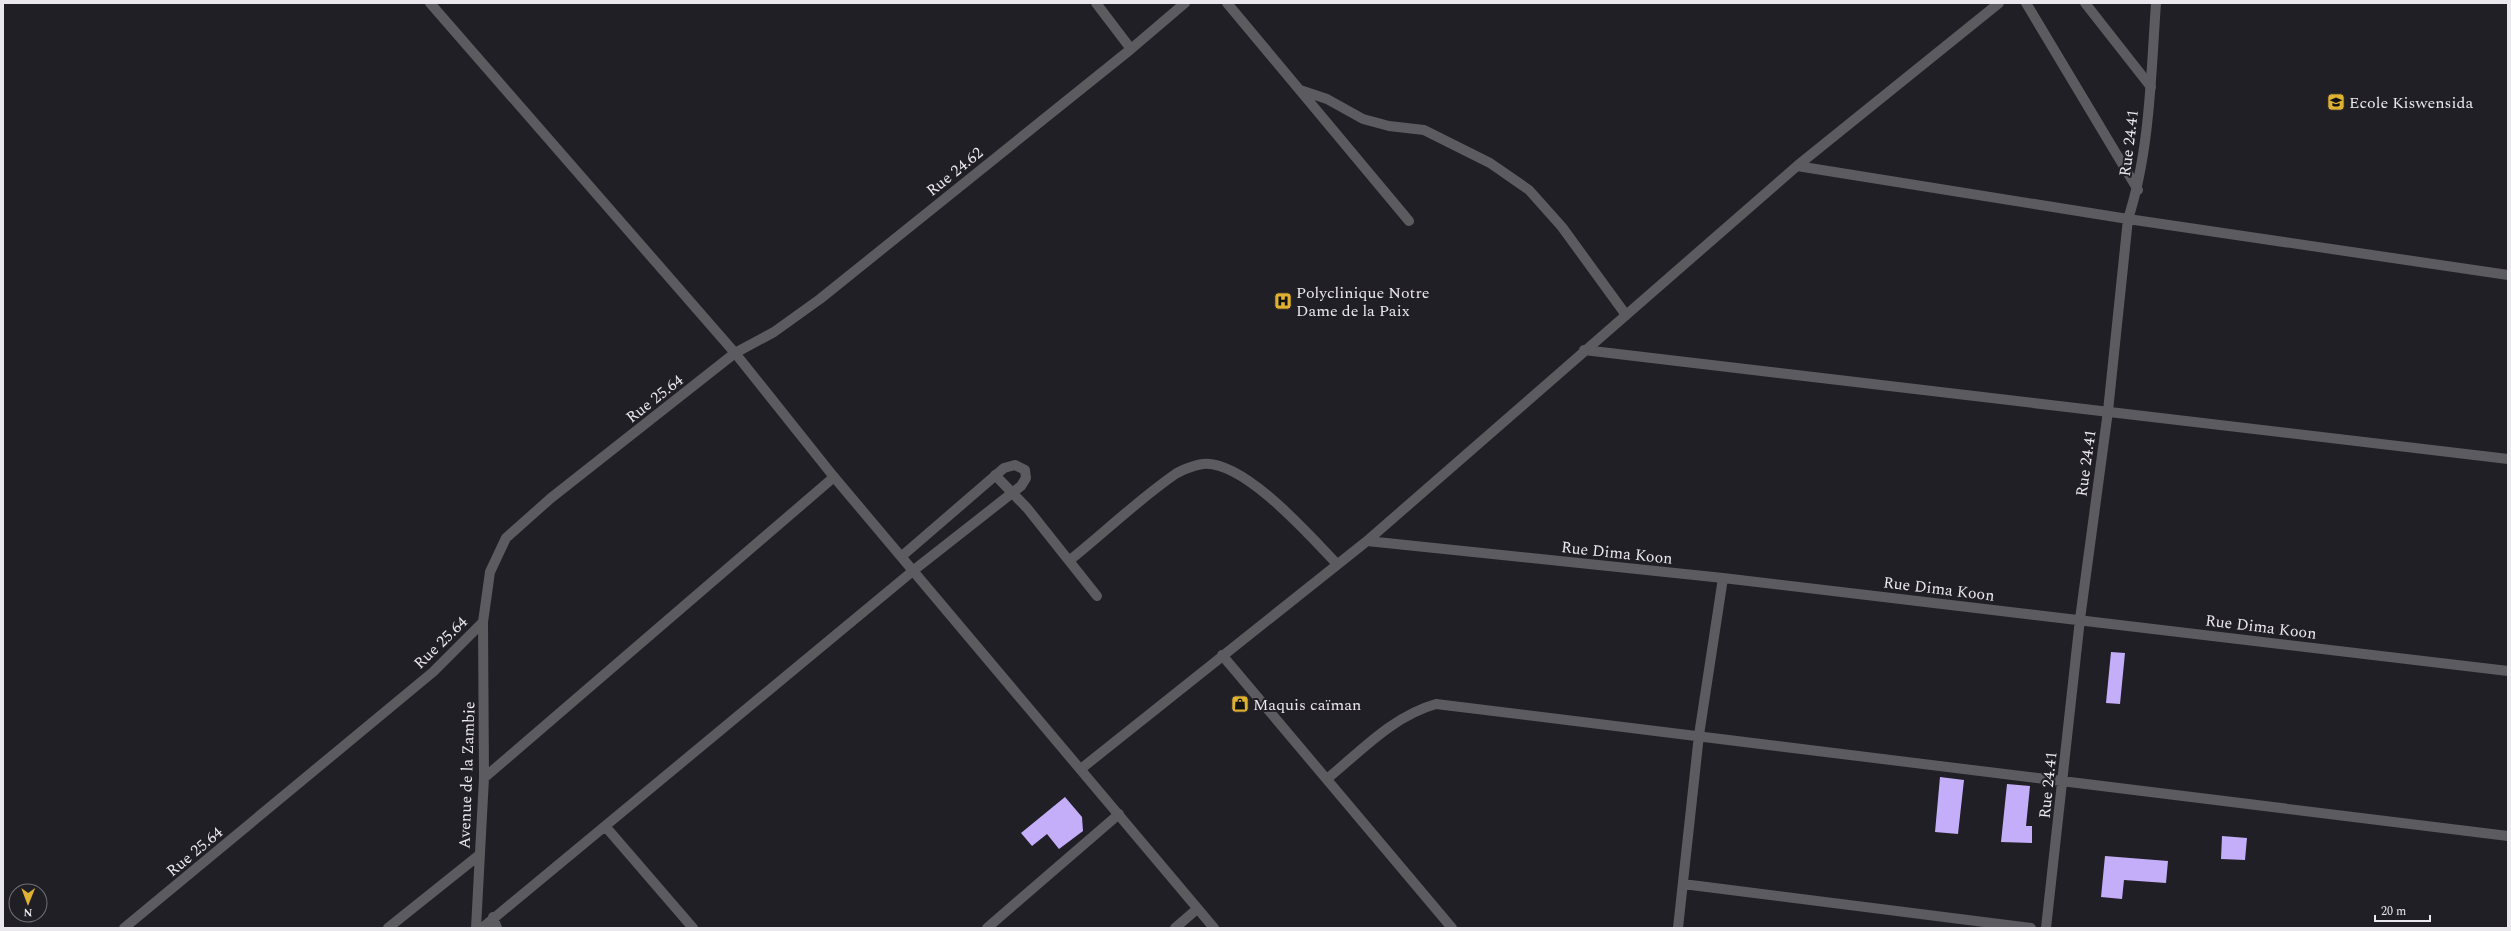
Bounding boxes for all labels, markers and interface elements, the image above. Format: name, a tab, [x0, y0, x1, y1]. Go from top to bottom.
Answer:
place label: Ecole Kiswensida	[2349, 91, 2473, 115]
school or university icon: Ecole Kiswensida	[2326, 92, 2346, 112]
street label: Rue 24.41	[2113, 108, 2145, 178]
street label: Rue 24.62	[921, 141, 988, 202]
place label: Polyclinique Notre Dame de la Paix	[1296, 281, 1430, 323]
hospital icon: Polyclinique Notre Dame de la Paix	[1273, 291, 1293, 311]
street label: Rue 25.64	[621, 369, 689, 429]
street label: Rue 24.41	[2069, 428, 2103, 498]
street label: Rue Dima Koon	[1560, 535, 1674, 571]
street label: Rue Dima Koon	[1882, 570, 1996, 608]
street label: Rue Dima Koon	[2204, 608, 2318, 646]
street label: Rue 25.64	[408, 611, 473, 675]
place label: Maquis caïman	[1253, 693, 1361, 717]
shop icon: Maquis caïman	[1230, 694, 1250, 714]
street label: Avenue de la Zambie	[452, 701, 482, 849]
street label: Rue 24.41	[2033, 750, 2063, 820]
street label: Rue 25.64	[161, 821, 228, 883]
north arrow	[8, 883, 48, 923]
scale bar	[2375, 897, 2430, 923]
text: 20 m	[2381, 902, 2406, 921]
text: N	[23, 904, 32, 921]

